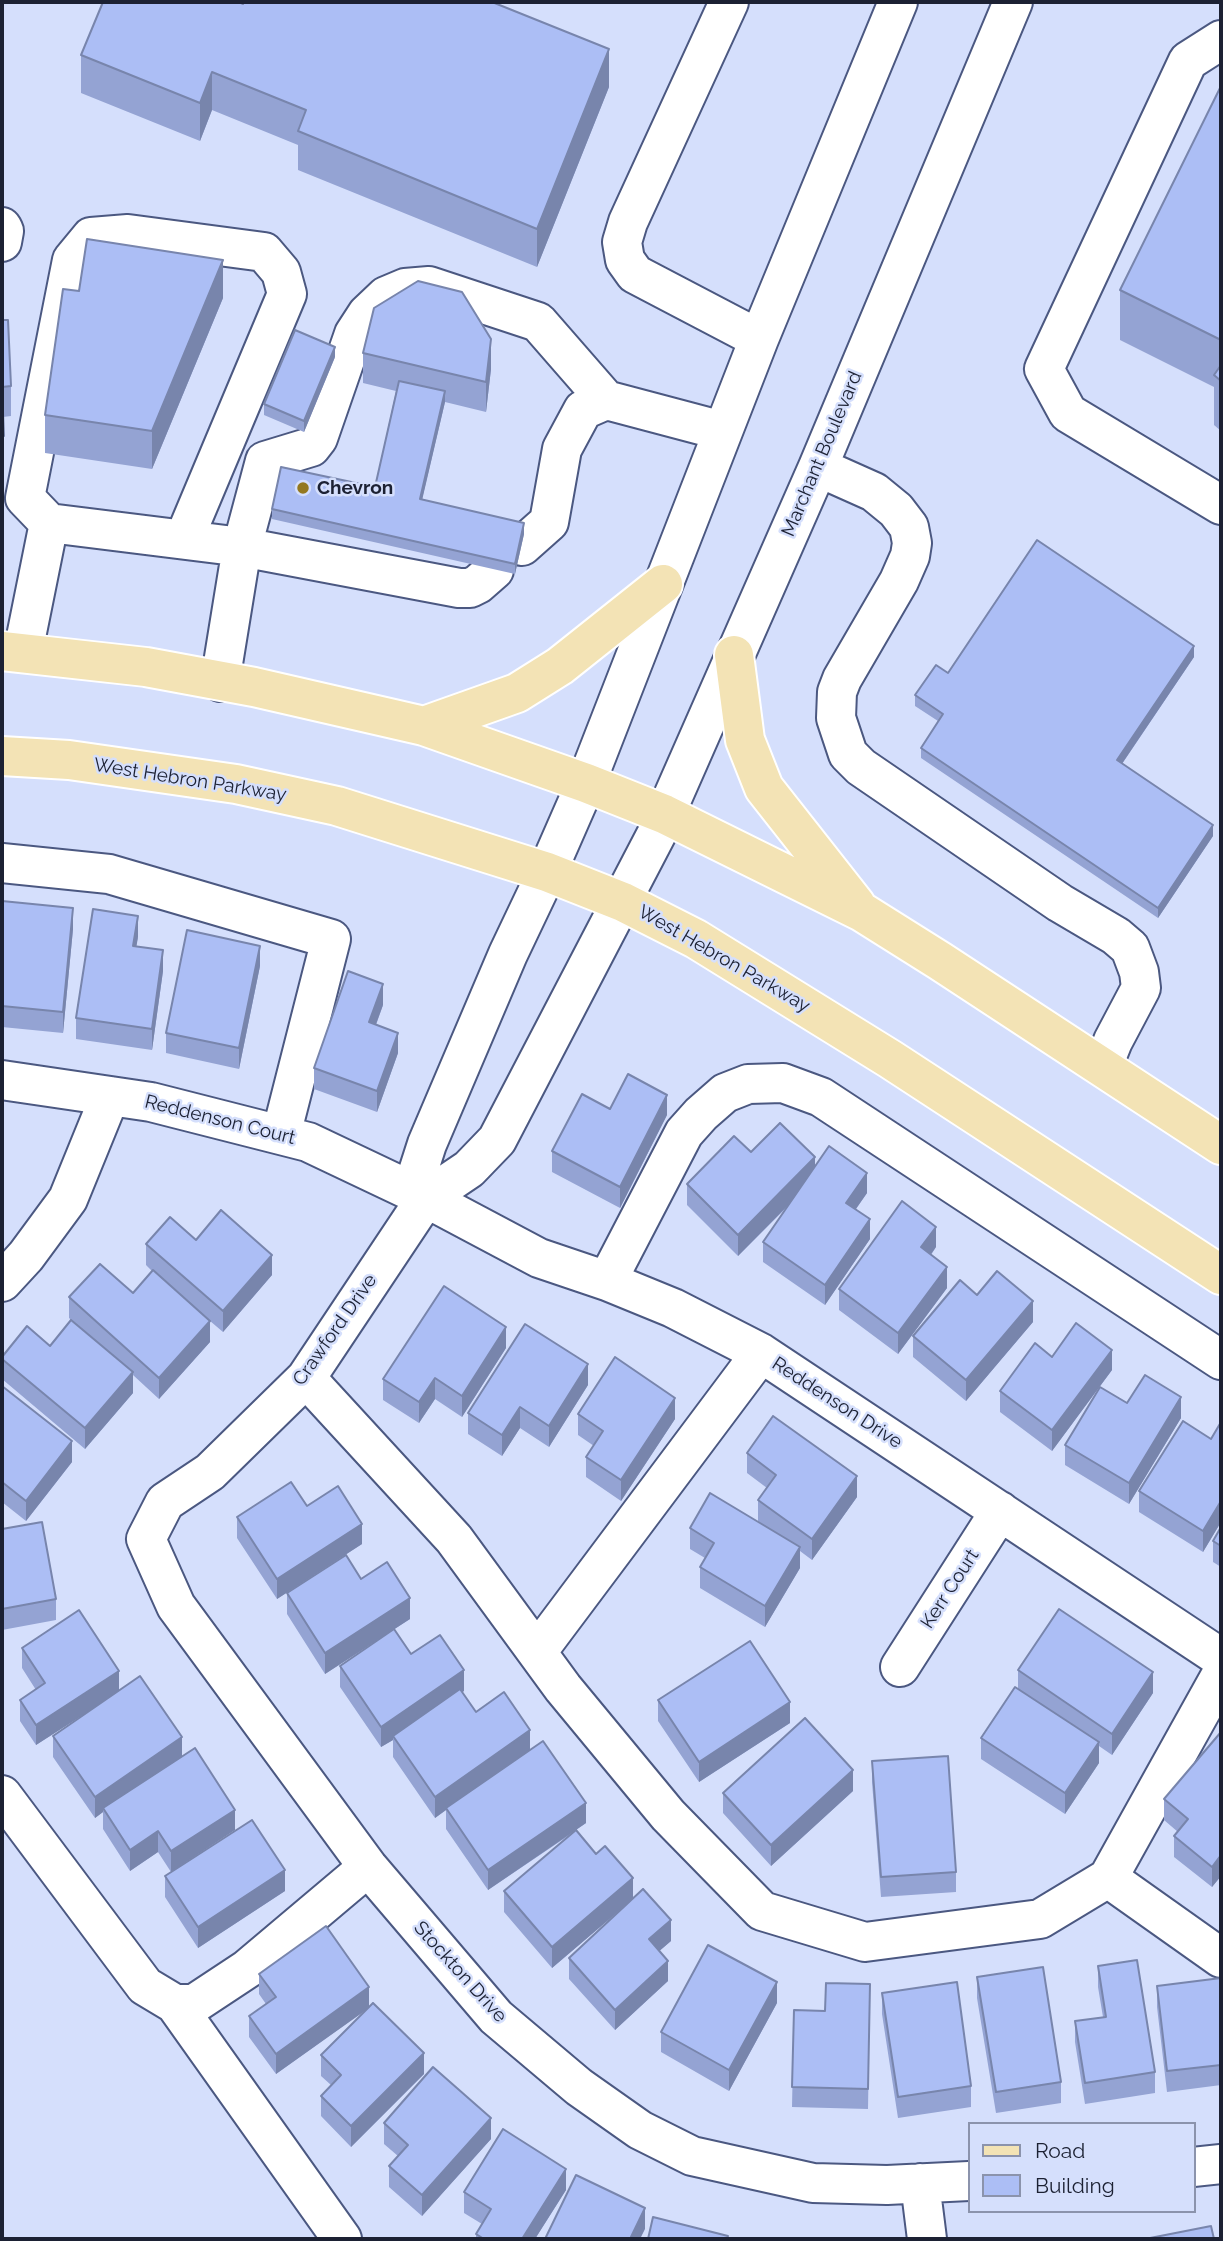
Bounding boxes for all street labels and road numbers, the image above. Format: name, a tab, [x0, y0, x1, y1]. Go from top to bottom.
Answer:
street label: Marchant Boulevard	[777, 368, 867, 540]
street label: West Hebron Parkway	[92, 754, 288, 806]
street label: West Hebron Parkway	[634, 900, 814, 1018]
street label: Reddenson Court	[142, 1090, 298, 1150]
street label: Crawford Drive	[288, 1270, 382, 1390]
street label: Reddenson Drive	[768, 1352, 906, 1454]
street label: Kerr Court	[916, 1545, 984, 1633]
street label: Stockton Drive	[409, 1917, 511, 2027]

